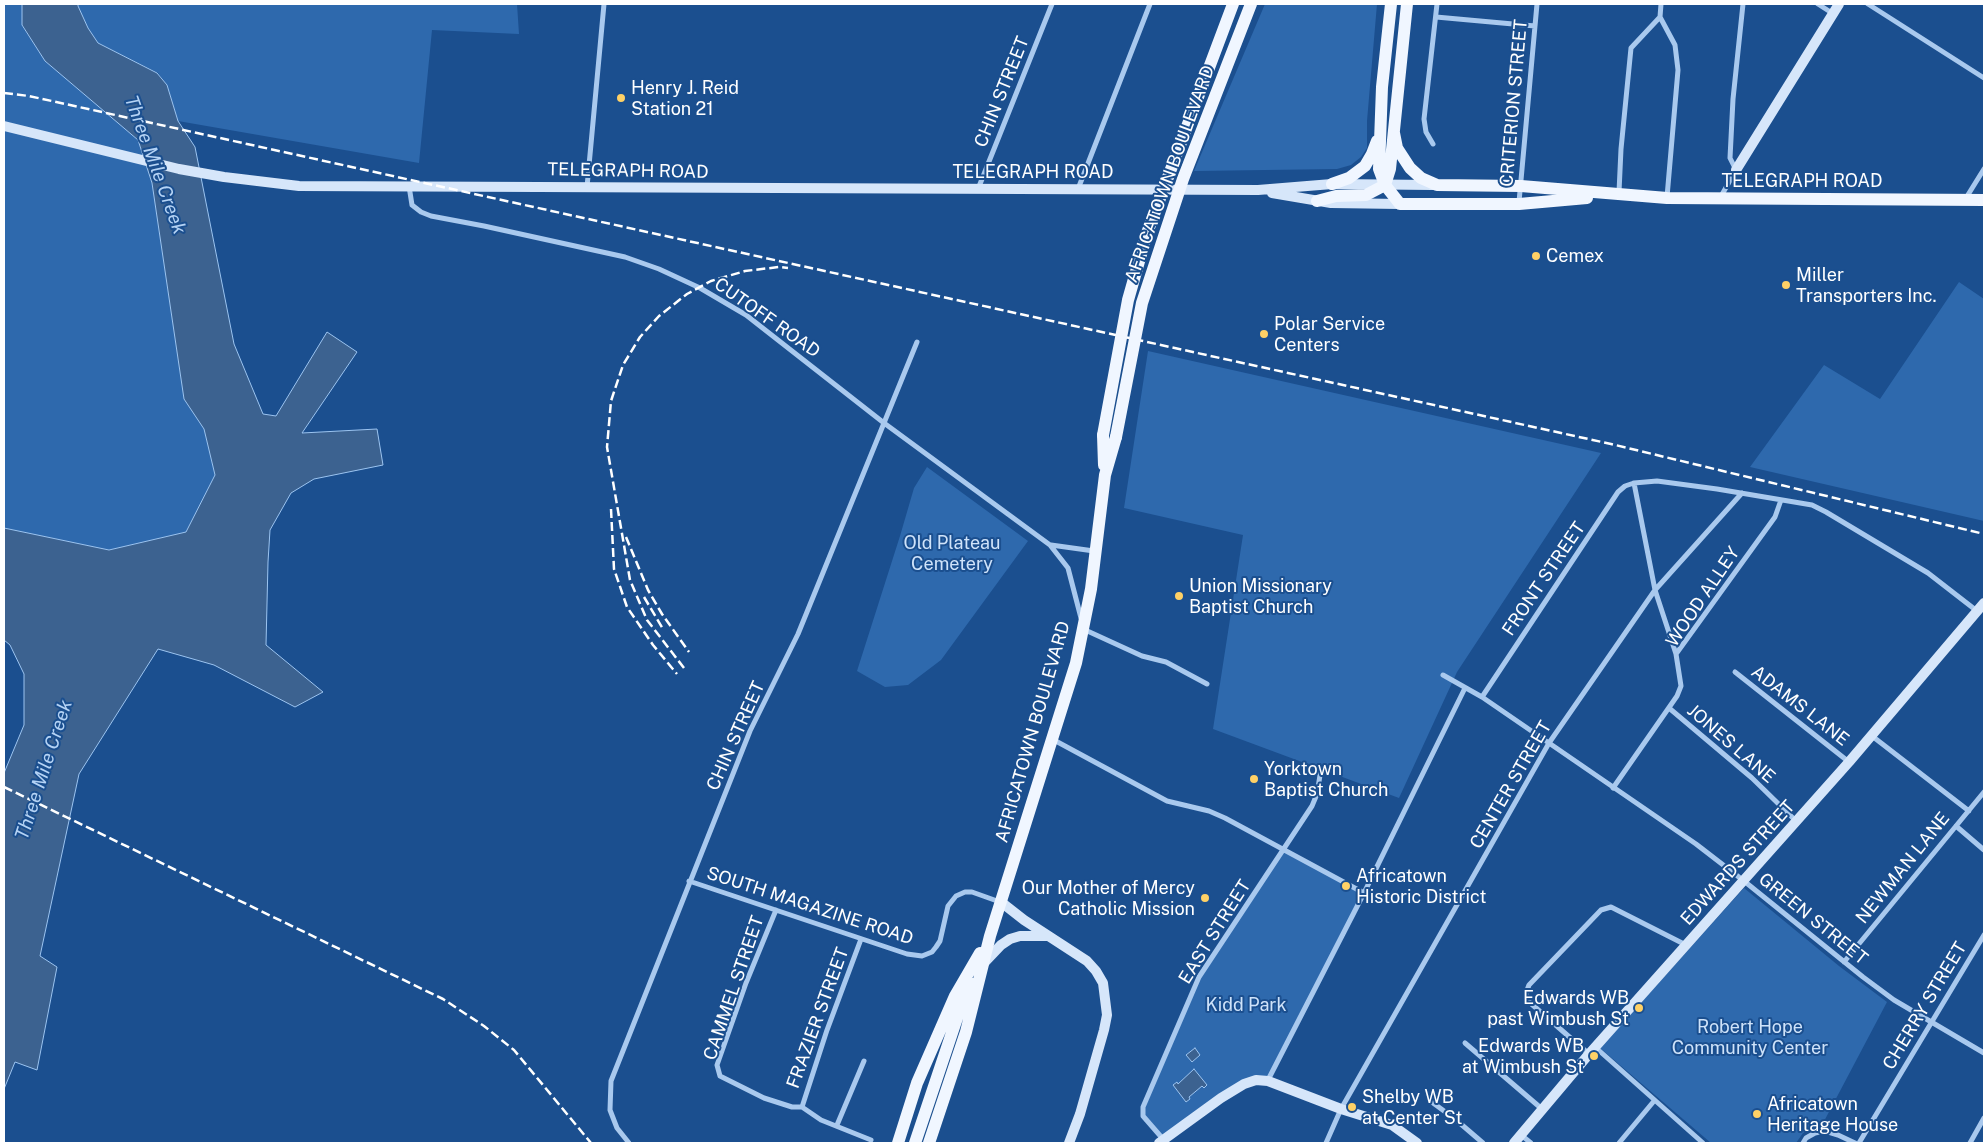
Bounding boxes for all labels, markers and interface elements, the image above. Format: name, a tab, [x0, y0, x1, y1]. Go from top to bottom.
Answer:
street label: CRITERION STREET	[1496, 18, 1532, 188]
street label: CHIN STREET	[970, 34, 1034, 150]
street label: AFRICATOWN BOULEVARD	[1121, 63, 1219, 285]
place label: Henry J. Reid Station 21	[631, 77, 739, 120]
marker: Henry J. Reid Station 21	[615, 92, 627, 104]
water label: Three Mile Creek	[119, 93, 191, 237]
street label: TELEGRAPH ROAD	[547, 159, 709, 183]
street label: TELEGRAPH ROAD	[952, 161, 1114, 183]
street label: TELEGRAPH ROAD	[1721, 170, 1883, 192]
place label: Cemex	[1546, 245, 1604, 267]
marker: Cemex	[1530, 250, 1542, 262]
place label: Miller Transporters Inc.	[1796, 264, 1937, 306]
street label: CUTOFF ROAD	[710, 273, 824, 363]
marker: Miller Transporters Inc.	[1780, 279, 1792, 291]
place label: Polar Service Centers	[1274, 313, 1385, 356]
marker: Polar Service Centers	[1258, 328, 1270, 340]
street label: FRONT STREET	[1498, 518, 1590, 640]
park label: Old Plateau Cemetery	[904, 532, 1000, 574]
street label: WOOD ALLEY	[1662, 543, 1744, 651]
place label: Union Missionary Baptist Church	[1189, 575, 1332, 618]
marker: Union Missionary Baptist Church	[1173, 590, 1185, 602]
street label: AFRICATOWN BOULEVARD	[991, 619, 1075, 845]
street label: ADAMS LANE	[1747, 661, 1853, 751]
street label: CHIN STREET	[702, 678, 770, 794]
water label: Three Mile Creek	[11, 697, 77, 843]
street label: JONES LANE	[1683, 700, 1779, 788]
street label: CENTER STREET	[1466, 717, 1556, 853]
place label: Yorktown Baptist Church	[1264, 758, 1388, 801]
marker: Yorktown Baptist Church	[1248, 773, 1260, 785]
street label: EDWARDS STREET	[1676, 796, 1800, 930]
street label: NEWMAN LANE	[1852, 808, 1954, 928]
street label: SOUTH MAGAZINE ROAD	[704, 862, 916, 950]
place label: Africatown Historic District	[1356, 865, 1486, 908]
street label: GREEN STREET	[1754, 868, 1872, 970]
street label: EAST STREET	[1174, 876, 1256, 988]
place label: Our Mother of Mercy Catholic Mission	[1022, 877, 1195, 920]
marker: Africatown Historic District	[1340, 880, 1352, 892]
marker: Our Mother of Mercy Catholic Mission	[1199, 892, 1211, 904]
street label: CAMMEL STREET	[699, 913, 769, 1063]
street label: CHERRY STREET	[1878, 938, 1972, 1074]
street label: FRAZIER STREET	[782, 945, 854, 1091]
place label: Edwards WB past Wimbush St	[1487, 987, 1629, 1030]
park label: Kidd Park	[1206, 994, 1286, 1016]
marker: Edwards WB past Wimbush St	[1633, 1002, 1645, 1014]
park label: Robert Hope Community Center	[1672, 1016, 1828, 1058]
place label: Edwards WB at Wimbush St	[1462, 1035, 1584, 1078]
marker: Edwards WB at Wimbush St	[1588, 1050, 1600, 1062]
place label: Shelby WB at Center St	[1362, 1086, 1463, 1128]
place label: Africatown Heritage House	[1767, 1093, 1898, 1136]
marker: Shelby WB at Center St	[1346, 1101, 1358, 1113]
marker: Africatown Heritage House	[1751, 1108, 1763, 1120]

